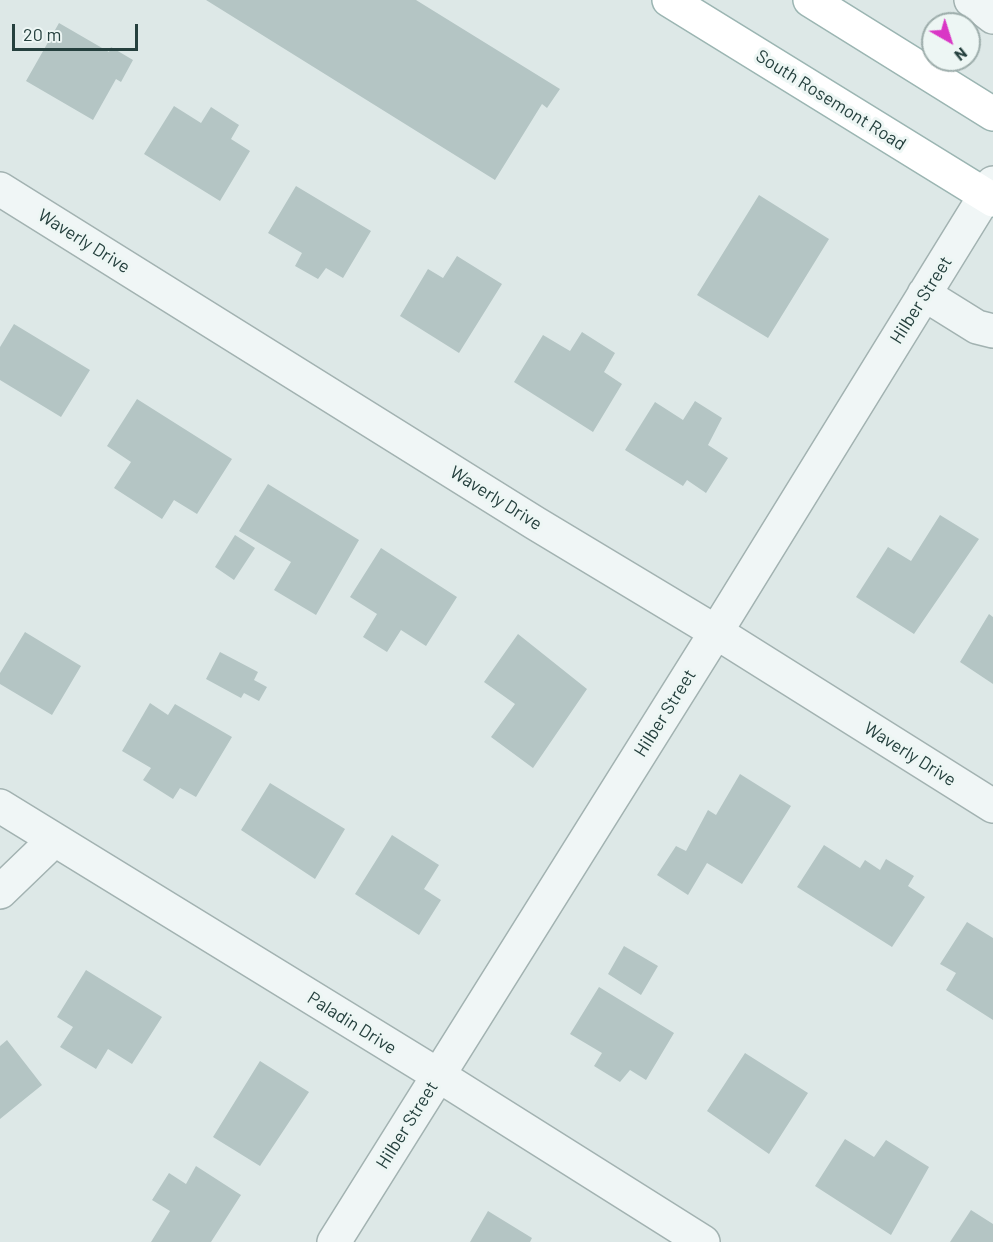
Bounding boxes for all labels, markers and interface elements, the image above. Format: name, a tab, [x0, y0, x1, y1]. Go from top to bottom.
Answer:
scale bar	[15, 12, 141, 50]
north arrow	[921, 12, 981, 72]
text: 20 m	[23, 23, 61, 45]
text: N	[951, 44, 972, 66]
street label: South Rosemont Road	[752, 45, 910, 155]
street label: Waverly Drive	[34, 204, 134, 278]
street label: Hilber Street	[886, 252, 956, 348]
street label: Waverly Drive	[446, 461, 546, 535]
street label: Hilber Street	[630, 665, 700, 761]
street label: Waverly Drive	[860, 717, 960, 791]
street label: Paladin Drive	[303, 987, 401, 1059]
street label: Hilber Street	[372, 1077, 442, 1173]

